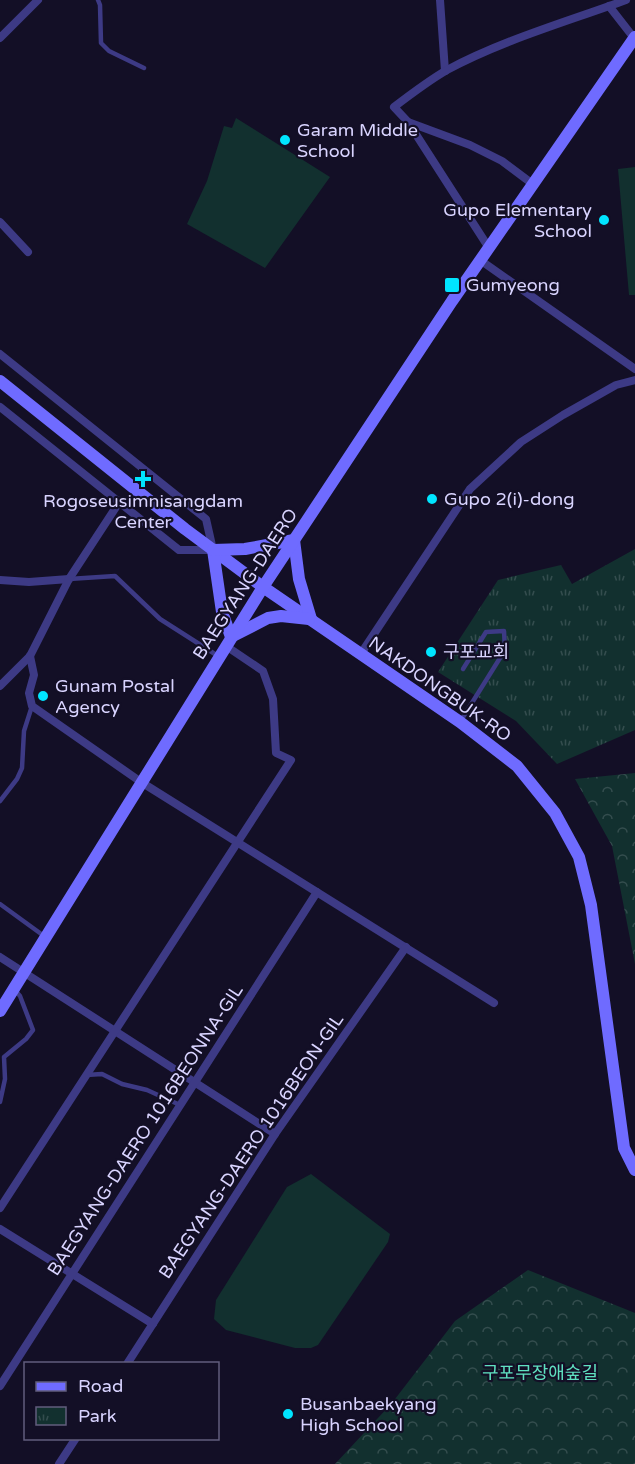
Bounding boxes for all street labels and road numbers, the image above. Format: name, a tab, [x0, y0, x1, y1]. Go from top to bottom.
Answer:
street label: BAEGYANG-DAERO	[188, 504, 302, 664]
street label: NAKDONGBUK-RO	[364, 631, 516, 747]
street label: BAEGYANG-DAERO 1016BEONNA-GIL	[42, 980, 248, 1280]
street label: BAEGYANG-DAERO 1016BEON-GIL	[154, 1009, 349, 1283]

